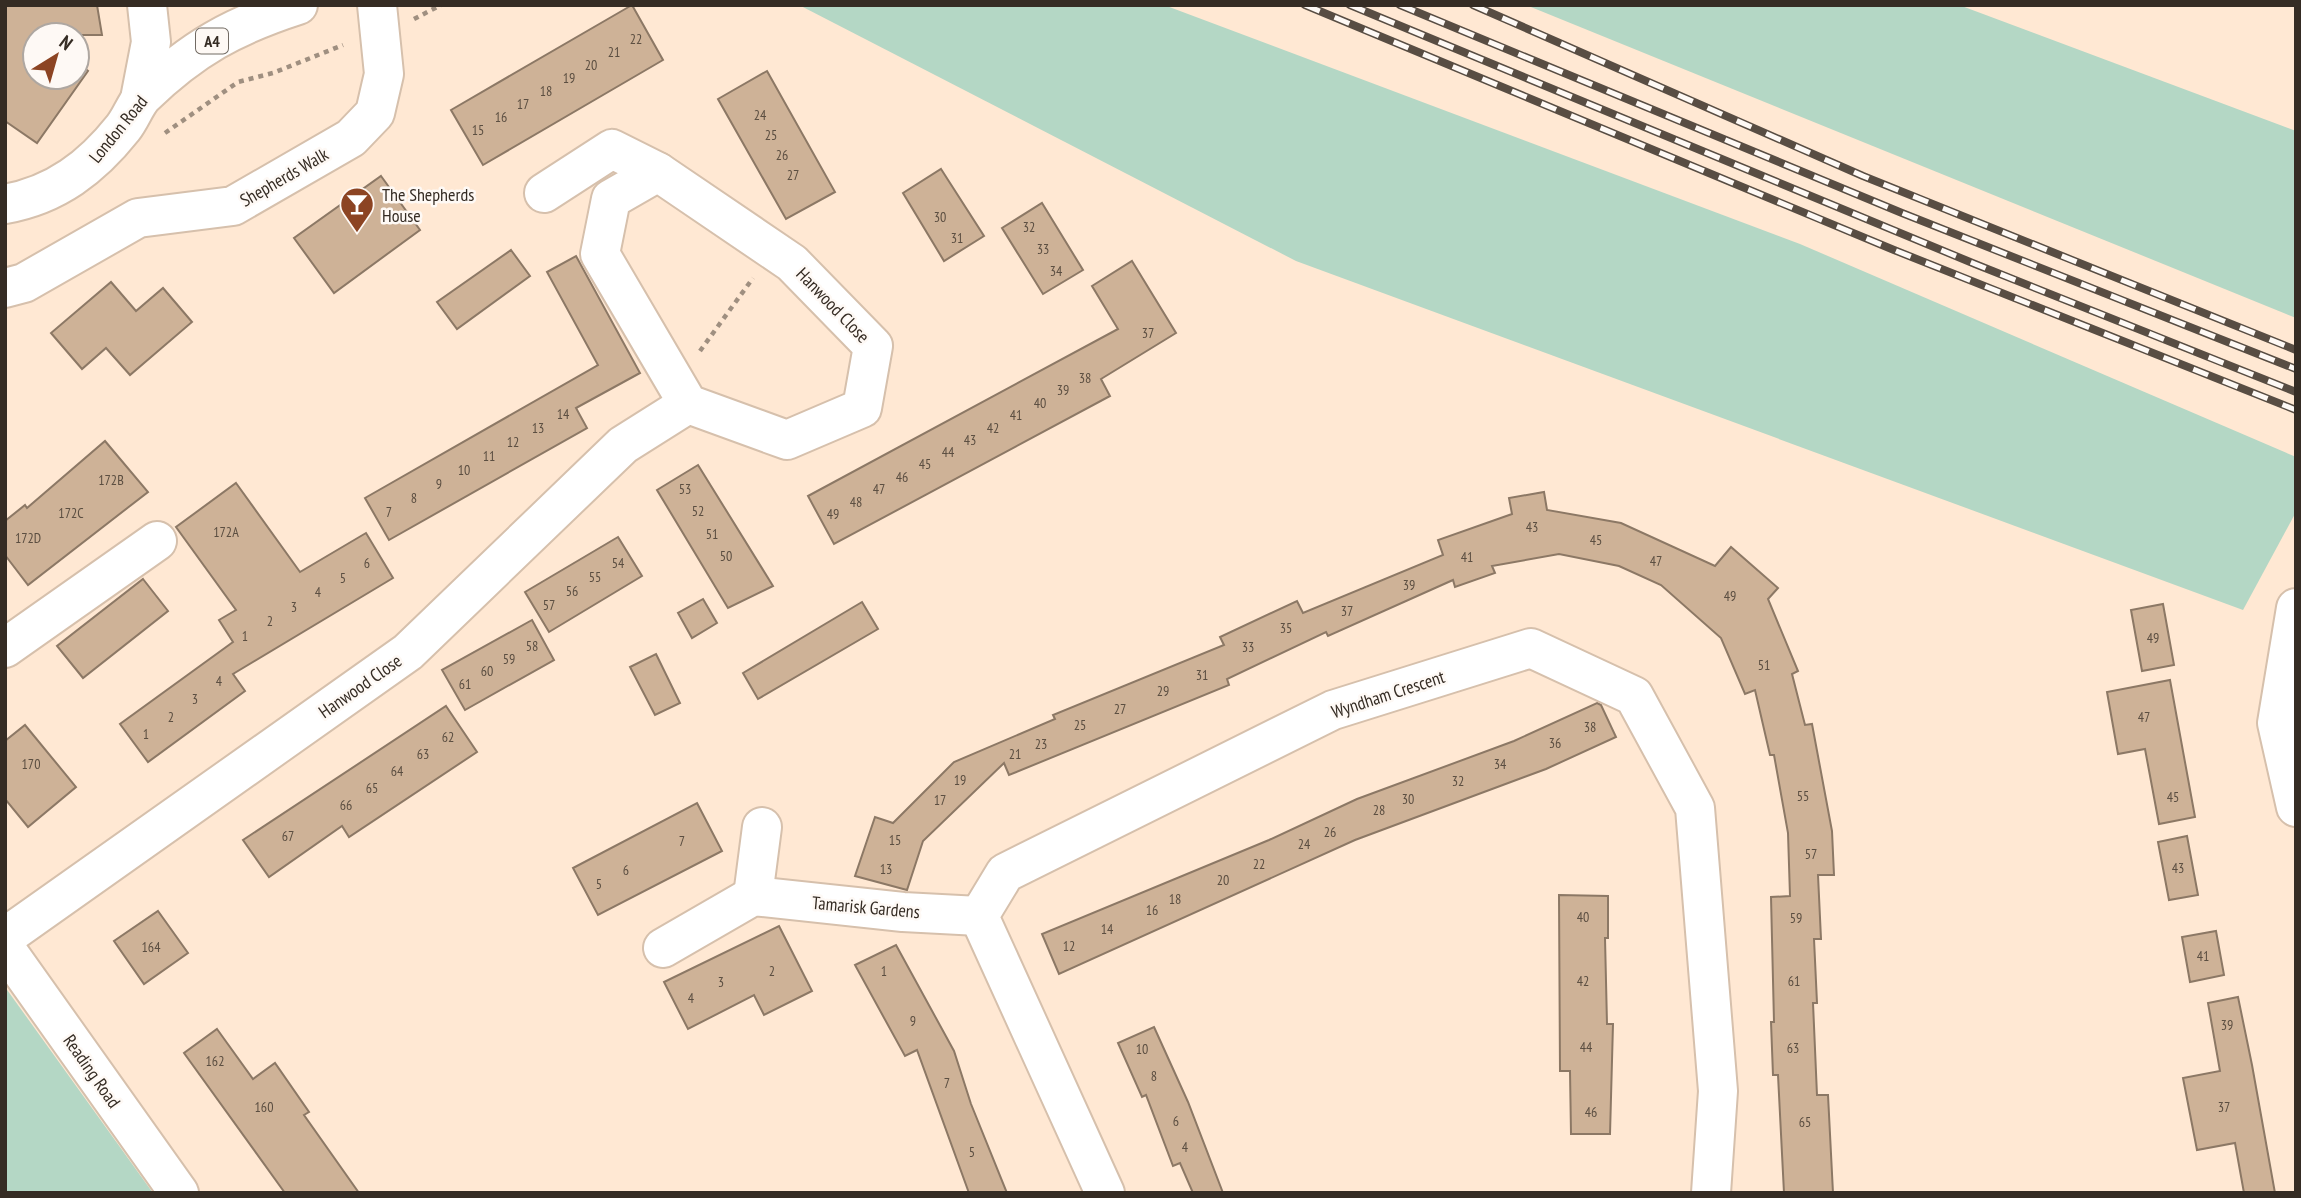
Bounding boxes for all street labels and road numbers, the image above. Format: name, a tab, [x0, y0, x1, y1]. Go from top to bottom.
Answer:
road number: A4	[196, 28, 228, 54]
street label: London Road	[84, 91, 152, 167]
street label: Shepherds Walk	[236, 142, 332, 212]
street label: Hanwood Close	[791, 262, 875, 348]
street label: Hanwood Close	[314, 649, 406, 723]
street label: Wyndham Crescent	[1328, 665, 1448, 723]
street label: Tamarisk Gardens	[811, 891, 921, 923]
street label: Reading Road	[58, 1030, 126, 1112]

